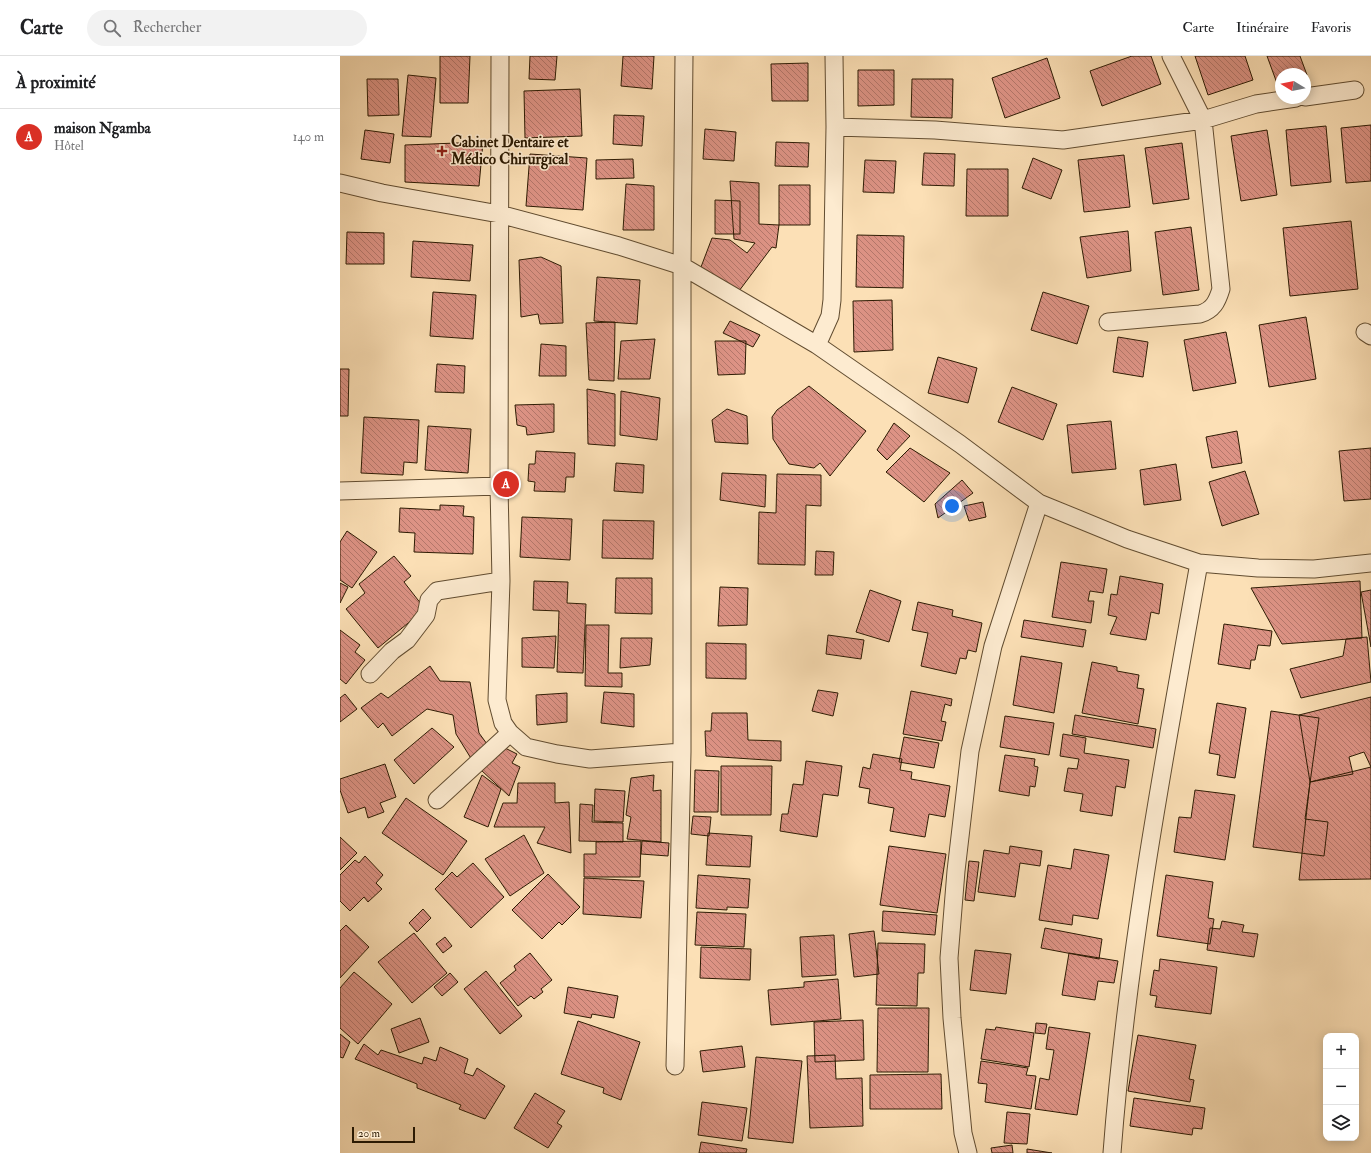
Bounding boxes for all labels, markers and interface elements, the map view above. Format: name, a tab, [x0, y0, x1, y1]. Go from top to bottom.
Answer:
search box	[87, 10, 367, 46]
text: Carte	[20, 16, 63, 40]
icon: search	[101, 17, 123, 39]
text: Rechercher	[133, 18, 201, 37]
text: Carte	[1183, 19, 1214, 36]
text: Itinéraire	[1236, 19, 1289, 36]
text: Favoris	[1311, 19, 1351, 36]
north arrow	[1275, 68, 1311, 104]
text: À proximité	[16, 72, 96, 93]
text: maison Ngamba	[54, 119, 151, 138]
text: A	[25, 129, 33, 145]
text: 140 m	[293, 129, 324, 145]
place label: Cabinet Dentaire et Médico Chirurgical	[450, 133, 569, 170]
text: Hôtel	[54, 138, 84, 154]
marker: Cabinet Dentaire et Médico Chirurgical	[436, 145, 448, 157]
pin: A	[493, 469, 519, 499]
your location	[942, 496, 962, 516]
map controls	[1323, 1033, 1359, 1141]
button: +	[1323, 1033, 1359, 1069]
button: −	[1323, 1069, 1359, 1105]
button: layers	[1323, 1105, 1359, 1141]
scale bar	[352, 1125, 415, 1144]
text: 20 m	[358, 1127, 380, 1140]

